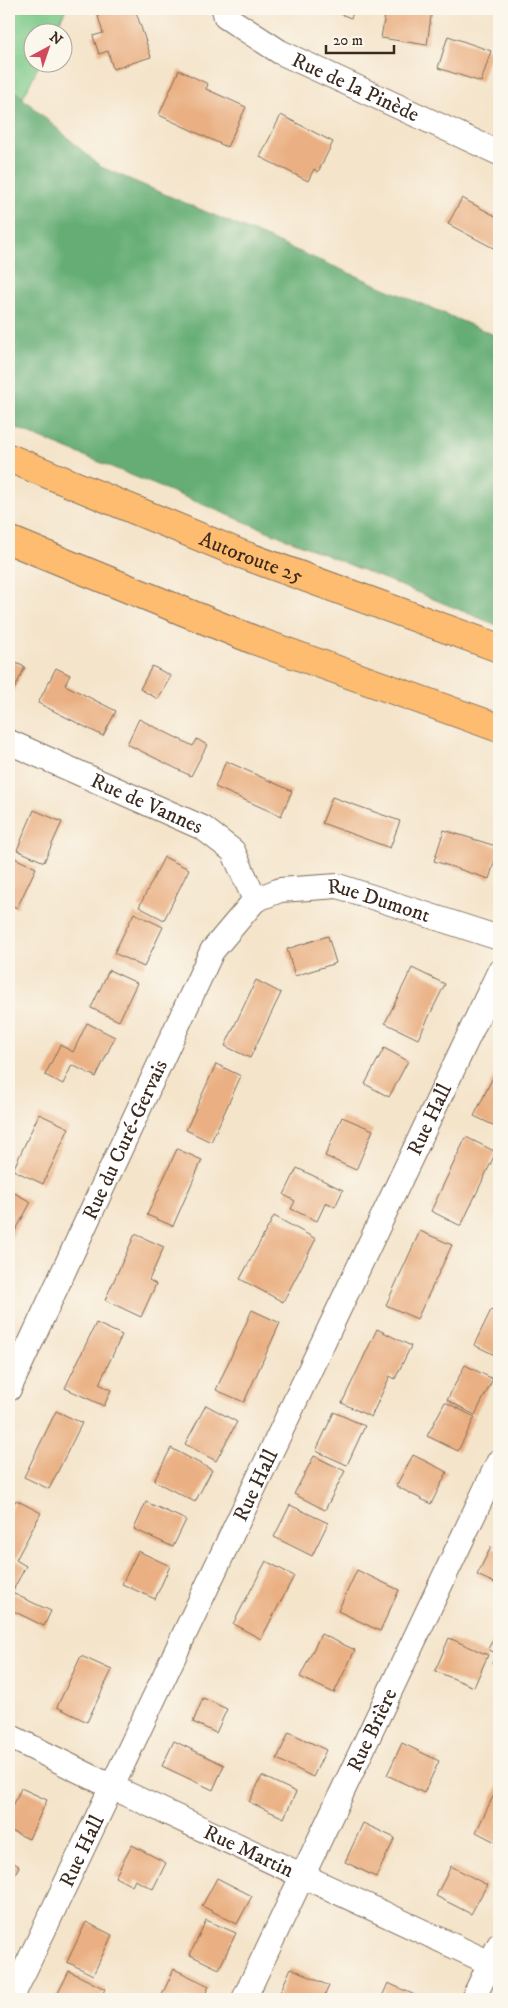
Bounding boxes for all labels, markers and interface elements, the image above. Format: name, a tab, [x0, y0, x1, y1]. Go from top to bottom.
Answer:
north arrow	[22, 22, 72, 72]
scale bar	[326, 22, 393, 54]
text: N	[46, 28, 66, 50]
text: 20 m	[333, 31, 363, 50]
street label: Rue de la Pinède	[288, 47, 423, 128]
street label: Autoroute 25	[195, 526, 307, 590]
street label: Rue de Vannes	[87, 768, 207, 840]
street label: Rue Dumont	[327, 874, 434, 929]
street label: Rue du Curé-Gervais	[77, 1056, 174, 1224]
street label: Rue Hall	[402, 1079, 458, 1160]
street label: Rue Hall	[228, 1445, 285, 1526]
street label: Rue Brière	[342, 1684, 403, 1776]
street label: Rue Hall	[54, 1811, 111, 1891]
street label: Rue Martin	[199, 1820, 298, 1884]

